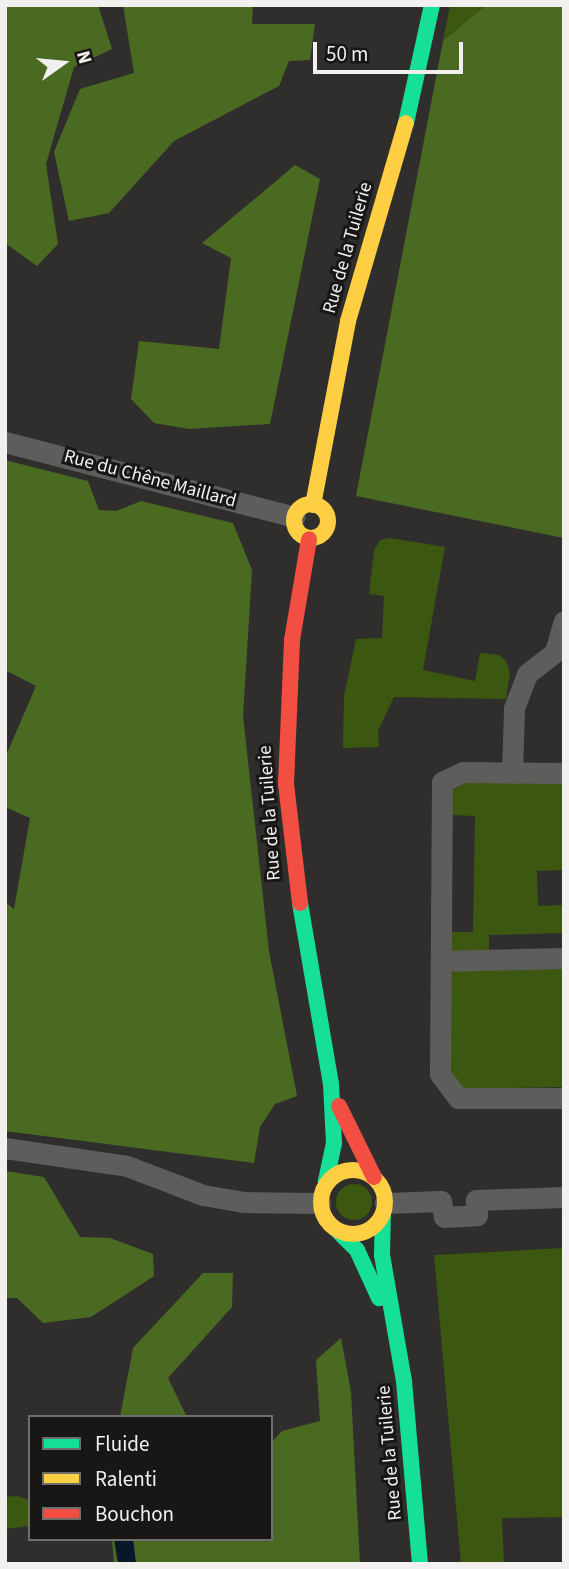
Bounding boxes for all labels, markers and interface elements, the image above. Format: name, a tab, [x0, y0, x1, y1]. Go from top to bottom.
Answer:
north arrow	[28, 28, 98, 98]
scale bar	[317, 28, 468, 72]
text: 50 m	[326, 39, 368, 69]
text: N	[69, 48, 98, 67]
street label: Rue de la Tuilerie	[318, 180, 378, 316]
street label: Rue du Chêne Maillard	[61, 445, 239, 513]
street label: Rue de la Tuilerie	[254, 745, 286, 881]
street label: Rue de la Tuilerie	[373, 1384, 407, 1522]
legend	[28, 1415, 273, 1541]
text: Fluide	[95, 1429, 149, 1459]
text: Ralenti	[95, 1464, 157, 1494]
text: Bouchon	[95, 1499, 174, 1529]

